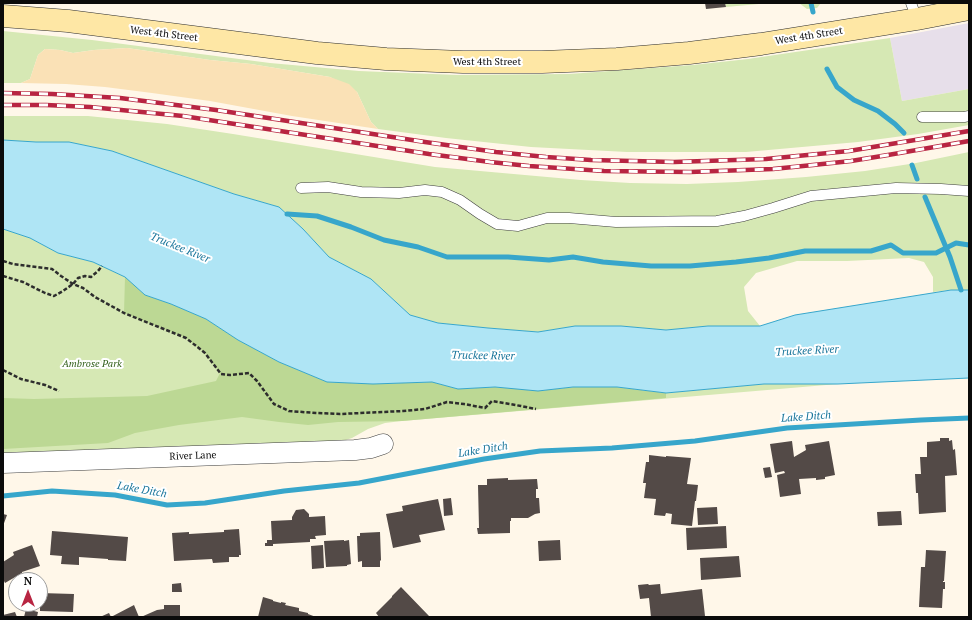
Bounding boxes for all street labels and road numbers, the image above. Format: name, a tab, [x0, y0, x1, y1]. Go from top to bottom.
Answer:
street label: West 4th Street	[129, 24, 199, 44]
street label: West 4th Street	[774, 25, 844, 47]
street label: West 4th Street	[453, 56, 521, 68]
street label: River Lane	[169, 449, 217, 463]

